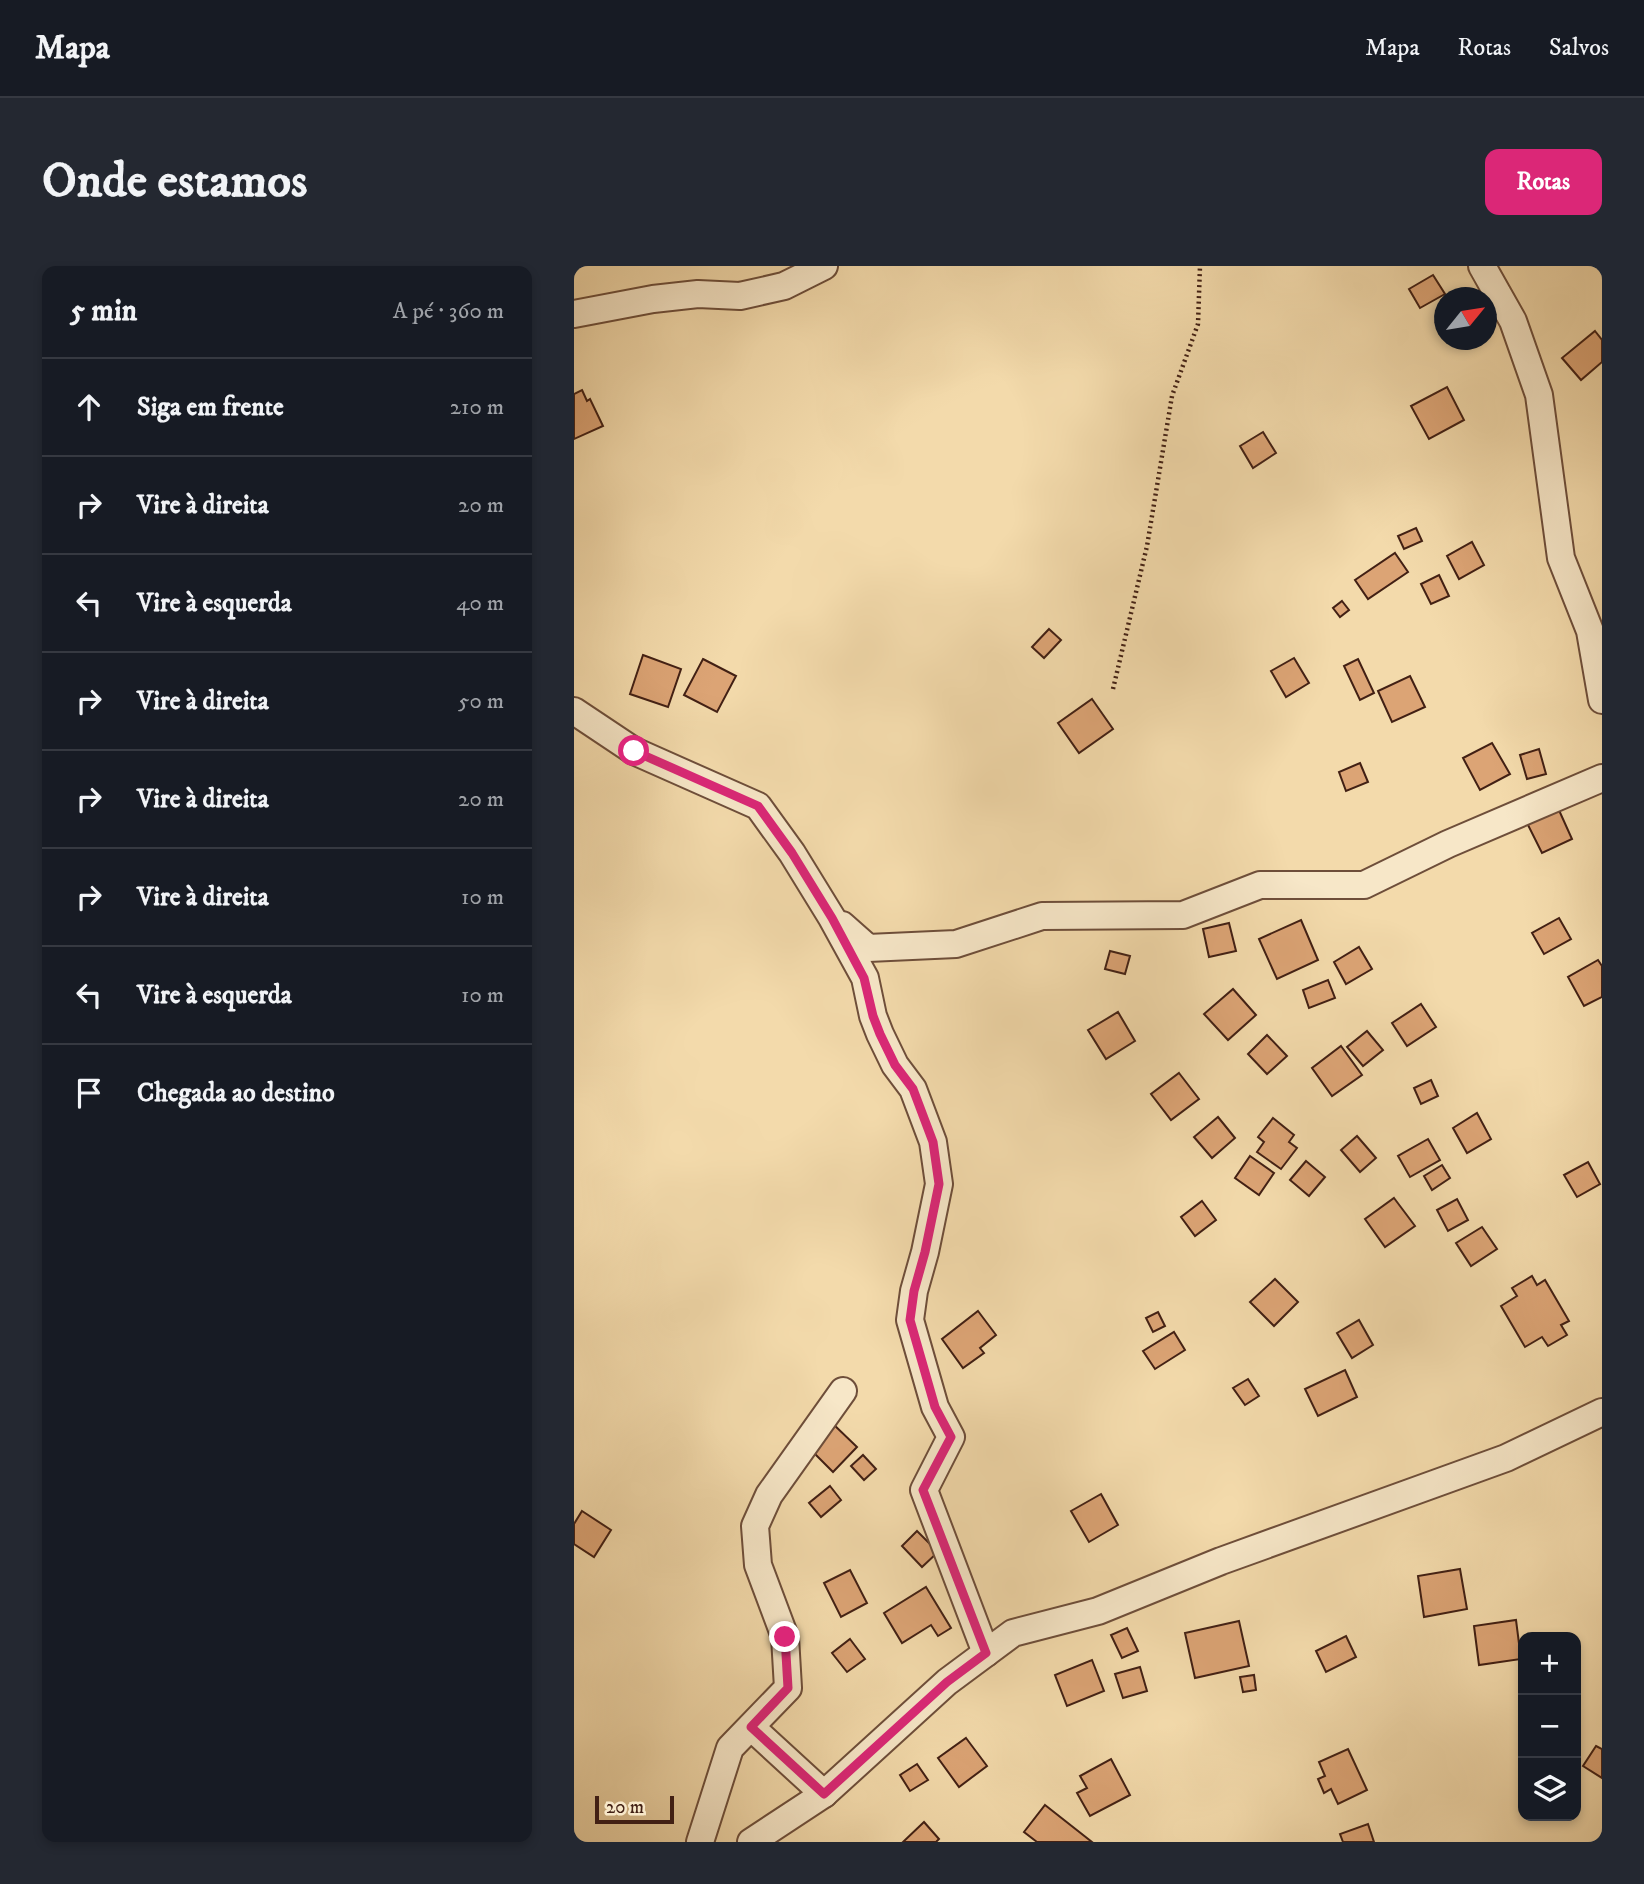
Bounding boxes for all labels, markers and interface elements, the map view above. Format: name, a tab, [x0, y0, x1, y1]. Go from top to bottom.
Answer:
text: Mapa	[35, 28, 110, 69]
text: Mapa	[1365, 33, 1420, 63]
text: Rotas	[1458, 33, 1511, 63]
text: Salvos	[1549, 33, 1609, 63]
button: Rotas	[1485, 149, 1602, 215]
text: Onde estamos	[42, 151, 307, 213]
north arrow	[1434, 287, 1497, 350]
text: 5 min	[70, 293, 137, 330]
text: A pé · 360 m	[393, 297, 504, 326]
icon: ahead	[70, 388, 108, 426]
text: Siga em frente	[137, 391, 284, 424]
text: 210 m	[450, 393, 504, 422]
icon: right	[70, 486, 108, 524]
text: Vire à direita	[137, 489, 269, 522]
text: 20 m	[458, 491, 504, 520]
icon: left	[70, 584, 108, 622]
text: Vire à esquerda	[137, 587, 292, 620]
text: 40 m	[456, 589, 504, 618]
icon: right	[70, 682, 108, 720]
text: Vire à direita	[137, 685, 269, 718]
text: 50 m	[458, 687, 504, 716]
route start	[618, 735, 649, 766]
icon: right	[70, 780, 108, 818]
text: Vire à direita	[137, 783, 269, 816]
text: 20 m	[458, 785, 504, 814]
icon: right	[70, 878, 108, 916]
text: Vire à direita	[137, 881, 269, 914]
text: 10 m	[461, 883, 504, 912]
icon: left	[70, 976, 108, 1014]
text: Vire à esquerda	[137, 979, 292, 1012]
text: 10 m	[461, 981, 504, 1010]
icon: arrive	[70, 1074, 108, 1112]
text: Chegada ao destino	[137, 1077, 335, 1110]
route end	[769, 1621, 800, 1652]
map controls	[1518, 1632, 1581, 1821]
button: +	[1518, 1632, 1581, 1695]
button: −	[1518, 1695, 1581, 1758]
button: layers	[1518, 1758, 1581, 1821]
scale bar	[595, 1793, 674, 1825]
text: 20 m	[606, 1796, 644, 1819]

